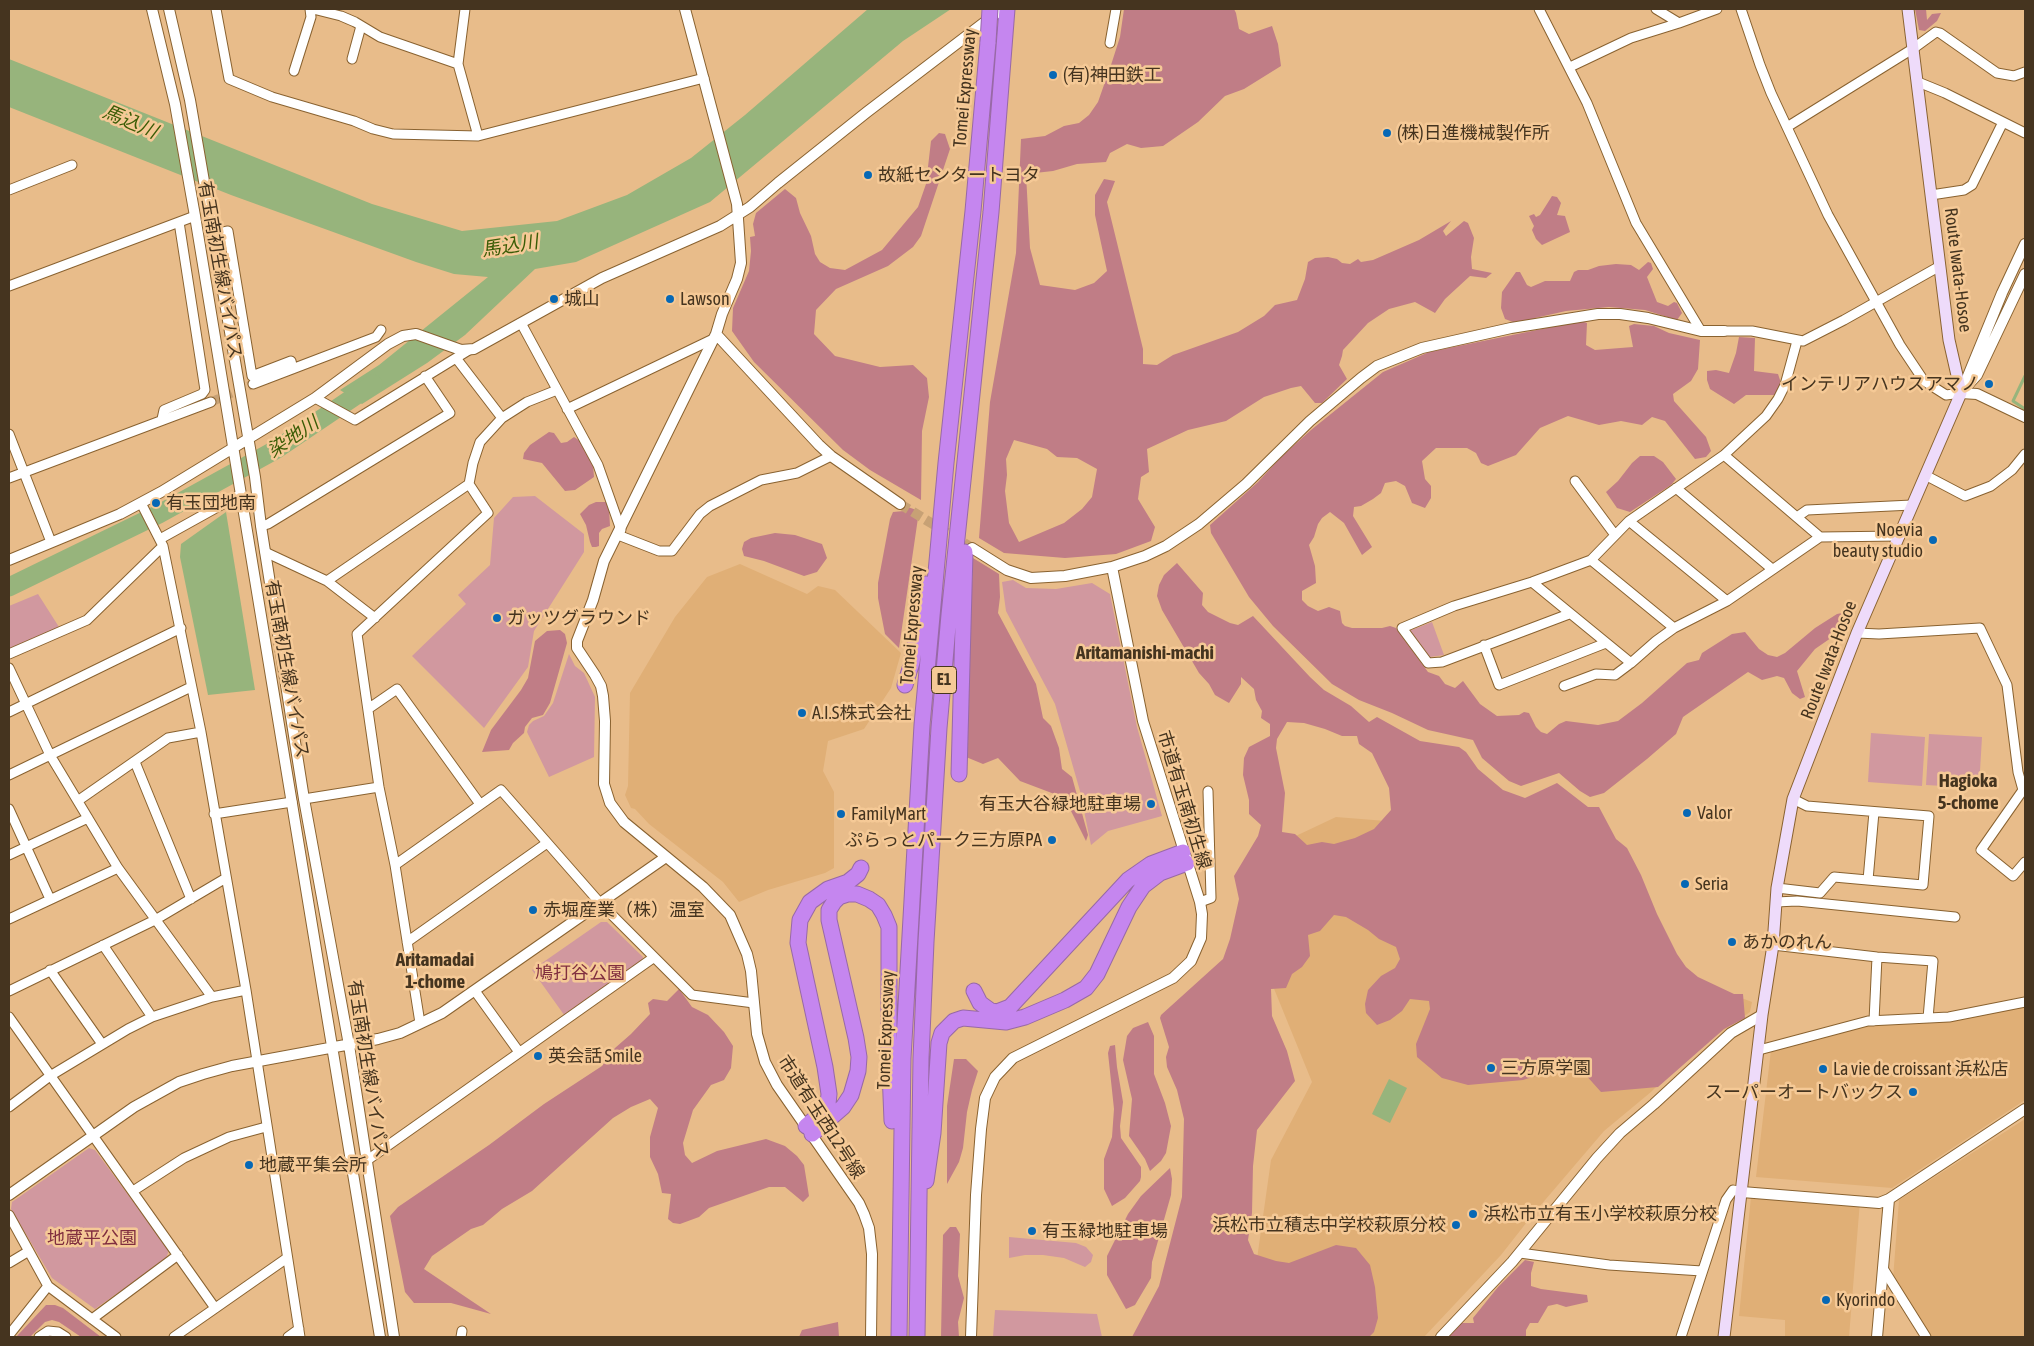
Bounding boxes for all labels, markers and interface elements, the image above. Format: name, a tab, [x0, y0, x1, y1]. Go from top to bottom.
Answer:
street label: Tomei Expressway	[949, 28, 981, 148]
place label: (有)神田鉄工	[1063, 64, 1162, 86]
marker: (有)神田鉄工	[1047, 69, 1059, 81]
water label: 馬込川	[99, 100, 161, 144]
place label: (株)日進機械製作所	[1397, 122, 1550, 144]
marker: (株)日進機械製作所	[1381, 127, 1393, 139]
place label: 故紙センタートヨタ	[878, 164, 1040, 186]
marker: 故紙センタートヨタ	[862, 169, 874, 181]
street label: 有玉南初生線バイパス	[194, 179, 246, 361]
street label: Route Iwata-Hosoe	[1940, 207, 1976, 333]
water label: 馬込川	[480, 230, 540, 262]
place label: 城山	[564, 288, 600, 310]
place label: Lawson	[680, 288, 730, 310]
marker: 城山	[548, 293, 560, 305]
marker: Lawson	[664, 293, 676, 305]
place label: インテリアハウスアマノ	[1781, 373, 1979, 395]
marker: インテリアハウスアマノ	[1983, 378, 1995, 390]
water label: 染地川	[263, 412, 323, 462]
place label: 有玉団地南	[166, 492, 256, 514]
marker: 有玉団地南	[150, 497, 162, 509]
place label: Noevia beauty studio	[1833, 519, 1923, 562]
marker: Noevia beauty studio	[1927, 534, 1939, 546]
street label: Tomei Expressway	[896, 565, 928, 685]
street label: 有玉南初生線バイパス	[261, 578, 313, 760]
street label: Route Iwata-Hosoe	[1796, 598, 1862, 722]
place label: ガッツグラウンド	[507, 607, 651, 629]
marker: ガッツグラウンド	[491, 612, 503, 624]
district label: Aritamanishi-machi	[1076, 642, 1214, 664]
road number: E1	[932, 666, 956, 694]
place label: A.I.S株式会社	[812, 702, 911, 724]
marker: A.I.S株式会社	[796, 707, 808, 719]
street label: 市道有玉南初生線	[1153, 728, 1215, 872]
district label: Hagioka 5-chome	[1937, 770, 1999, 814]
place label: 有玉大谷緑地駐車場	[979, 793, 1141, 815]
marker: 有玉大谷緑地駐車場	[1145, 798, 1157, 810]
place label: Valor	[1697, 802, 1732, 824]
place label: FamilyMart	[851, 803, 926, 825]
marker: Valor	[1681, 807, 1693, 819]
marker: FamilyMart	[835, 808, 847, 820]
place label: ぷらっとパーク三方原PA	[845, 829, 1042, 851]
marker: ぷらっとパーク三方原PA	[1046, 834, 1058, 846]
place label: Seria	[1695, 873, 1729, 895]
marker: Seria	[1679, 878, 1691, 890]
place label: 赤堀産業（株）温室	[543, 899, 705, 921]
marker: 赤堀産業（株）温室	[527, 904, 539, 916]
place label: あかのれん	[1742, 931, 1832, 953]
marker: あかのれん	[1726, 936, 1738, 948]
district label: Aritamadai 1-chome	[396, 949, 474, 993]
park label: 鳩打谷公園	[535, 962, 625, 984]
street label: Tomei Expressway	[873, 970, 899, 1090]
street label: 有玉南初生線バイパス	[343, 978, 393, 1160]
place label: 英会話 Smile	[548, 1045, 642, 1067]
marker: 英会話 Smile	[532, 1050, 544, 1062]
street label: 市道有玉西12号線	[773, 1051, 869, 1183]
place label: 三方原学園	[1501, 1057, 1591, 1079]
place label: La vie de croissant 浜松店	[1833, 1058, 2008, 1080]
marker: 三方原学園	[1485, 1062, 1497, 1074]
marker: La vie de croissant 浜松店	[1817, 1063, 1829, 1075]
place label: スーパーオートバックス	[1705, 1081, 1903, 1103]
marker: スーパーオートバックス	[1907, 1086, 1919, 1098]
place label: 地蔵平集会所	[259, 1154, 367, 1176]
marker: 地蔵平集会所	[243, 1159, 255, 1171]
place label: 浜松市立有玉小学校萩原分校	[1483, 1203, 1717, 1225]
marker: 浜松市立有玉小学校萩原分校	[1467, 1208, 1479, 1220]
place label: 浜松市立積志中学校萩原分校	[1212, 1214, 1446, 1236]
marker: 浜松市立積志中学校萩原分校	[1450, 1219, 1462, 1231]
place label: 有玉緑地駐車場	[1042, 1220, 1168, 1242]
marker: 有玉緑地駐車場	[1026, 1225, 1038, 1237]
park label: 地蔵平公園	[47, 1227, 137, 1249]
place label: Kyorindo	[1836, 1289, 1895, 1311]
marker: Kyorindo	[1820, 1294, 1832, 1306]

